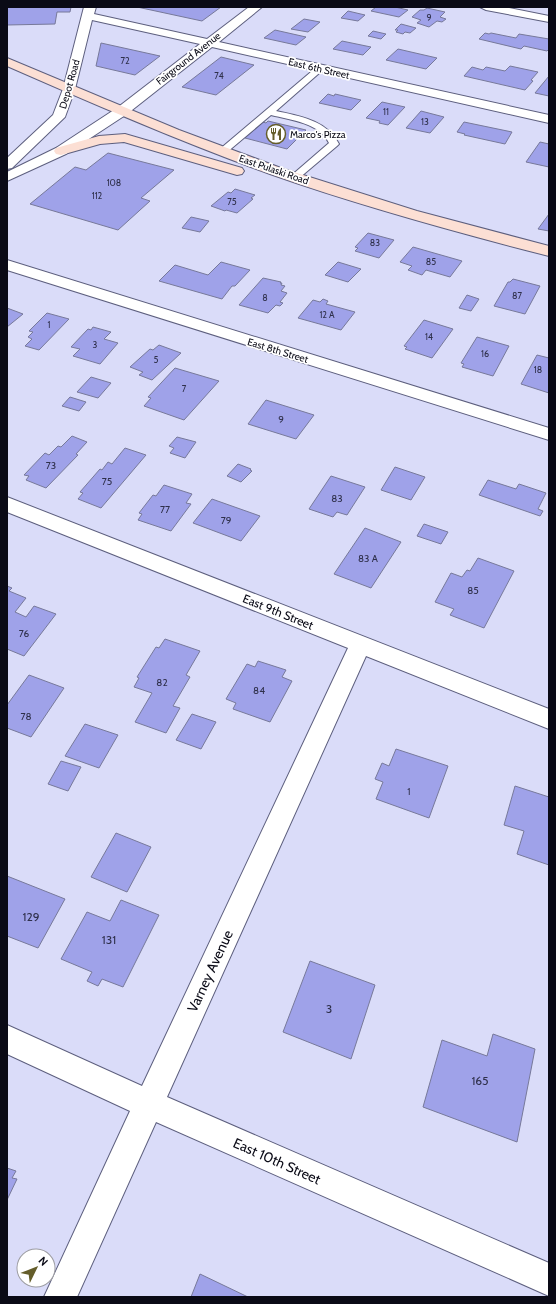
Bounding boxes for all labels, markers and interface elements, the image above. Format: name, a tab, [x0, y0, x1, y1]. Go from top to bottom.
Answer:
house number: 9	[426, 12, 432, 23]
street label: Fairground Avenue	[153, 29, 223, 88]
house number: 72	[120, 55, 130, 66]
street label: East 6th Street	[287, 55, 351, 82]
street label: Depot Road	[56, 58, 83, 110]
house number: 74	[214, 70, 224, 81]
house number: 11	[383, 106, 389, 117]
house number: 13	[421, 116, 429, 127]
restaurant icon: Marco's Pizza	[265, 123, 287, 145]
place label: Marco's Pizza	[290, 128, 346, 141]
street label: East Pulaski Road	[237, 151, 310, 187]
house number: 108	[107, 177, 121, 188]
house number: 112	[92, 190, 103, 201]
house number: 75	[227, 196, 237, 207]
house number: 83	[370, 237, 380, 248]
house number: 85	[426, 256, 436, 267]
house number: 87	[512, 290, 522, 301]
house number: 8	[262, 292, 268, 303]
house number: 12 A	[319, 309, 335, 320]
house number: 1	[48, 319, 51, 330]
house number: 14	[425, 331, 433, 342]
street label: East 8th Street	[246, 335, 310, 366]
house number: 3	[93, 339, 98, 350]
house number: 16	[481, 348, 489, 359]
house number: 5	[154, 354, 159, 365]
house number: 18	[534, 364, 542, 375]
house number: 7	[182, 383, 187, 394]
house number: 9	[278, 413, 284, 426]
house number: 73	[46, 459, 56, 472]
house number: 75	[102, 475, 112, 488]
house number: 83	[331, 492, 343, 505]
house number: 77	[160, 503, 170, 516]
house number: 79	[221, 514, 232, 527]
house number: 83 A	[358, 552, 379, 565]
house number: 85	[467, 584, 479, 597]
street label: East 9th Street	[241, 591, 316, 633]
house number: 76	[19, 627, 30, 640]
house number: 82	[156, 676, 168, 689]
house number: 84	[253, 684, 265, 697]
house number: 78	[20, 710, 32, 723]
house number: 1	[407, 785, 411, 798]
house number: 129	[22, 909, 40, 924]
street label: Varney Avenue	[183, 927, 237, 1015]
house number: 131	[102, 932, 116, 947]
house number: 3	[326, 1001, 332, 1016]
house number: 165	[471, 1073, 489, 1088]
street label: East 10th Street	[230, 1134, 324, 1188]
north arrow	[16, 1248, 56, 1288]
text: N	[36, 1254, 51, 1269]

